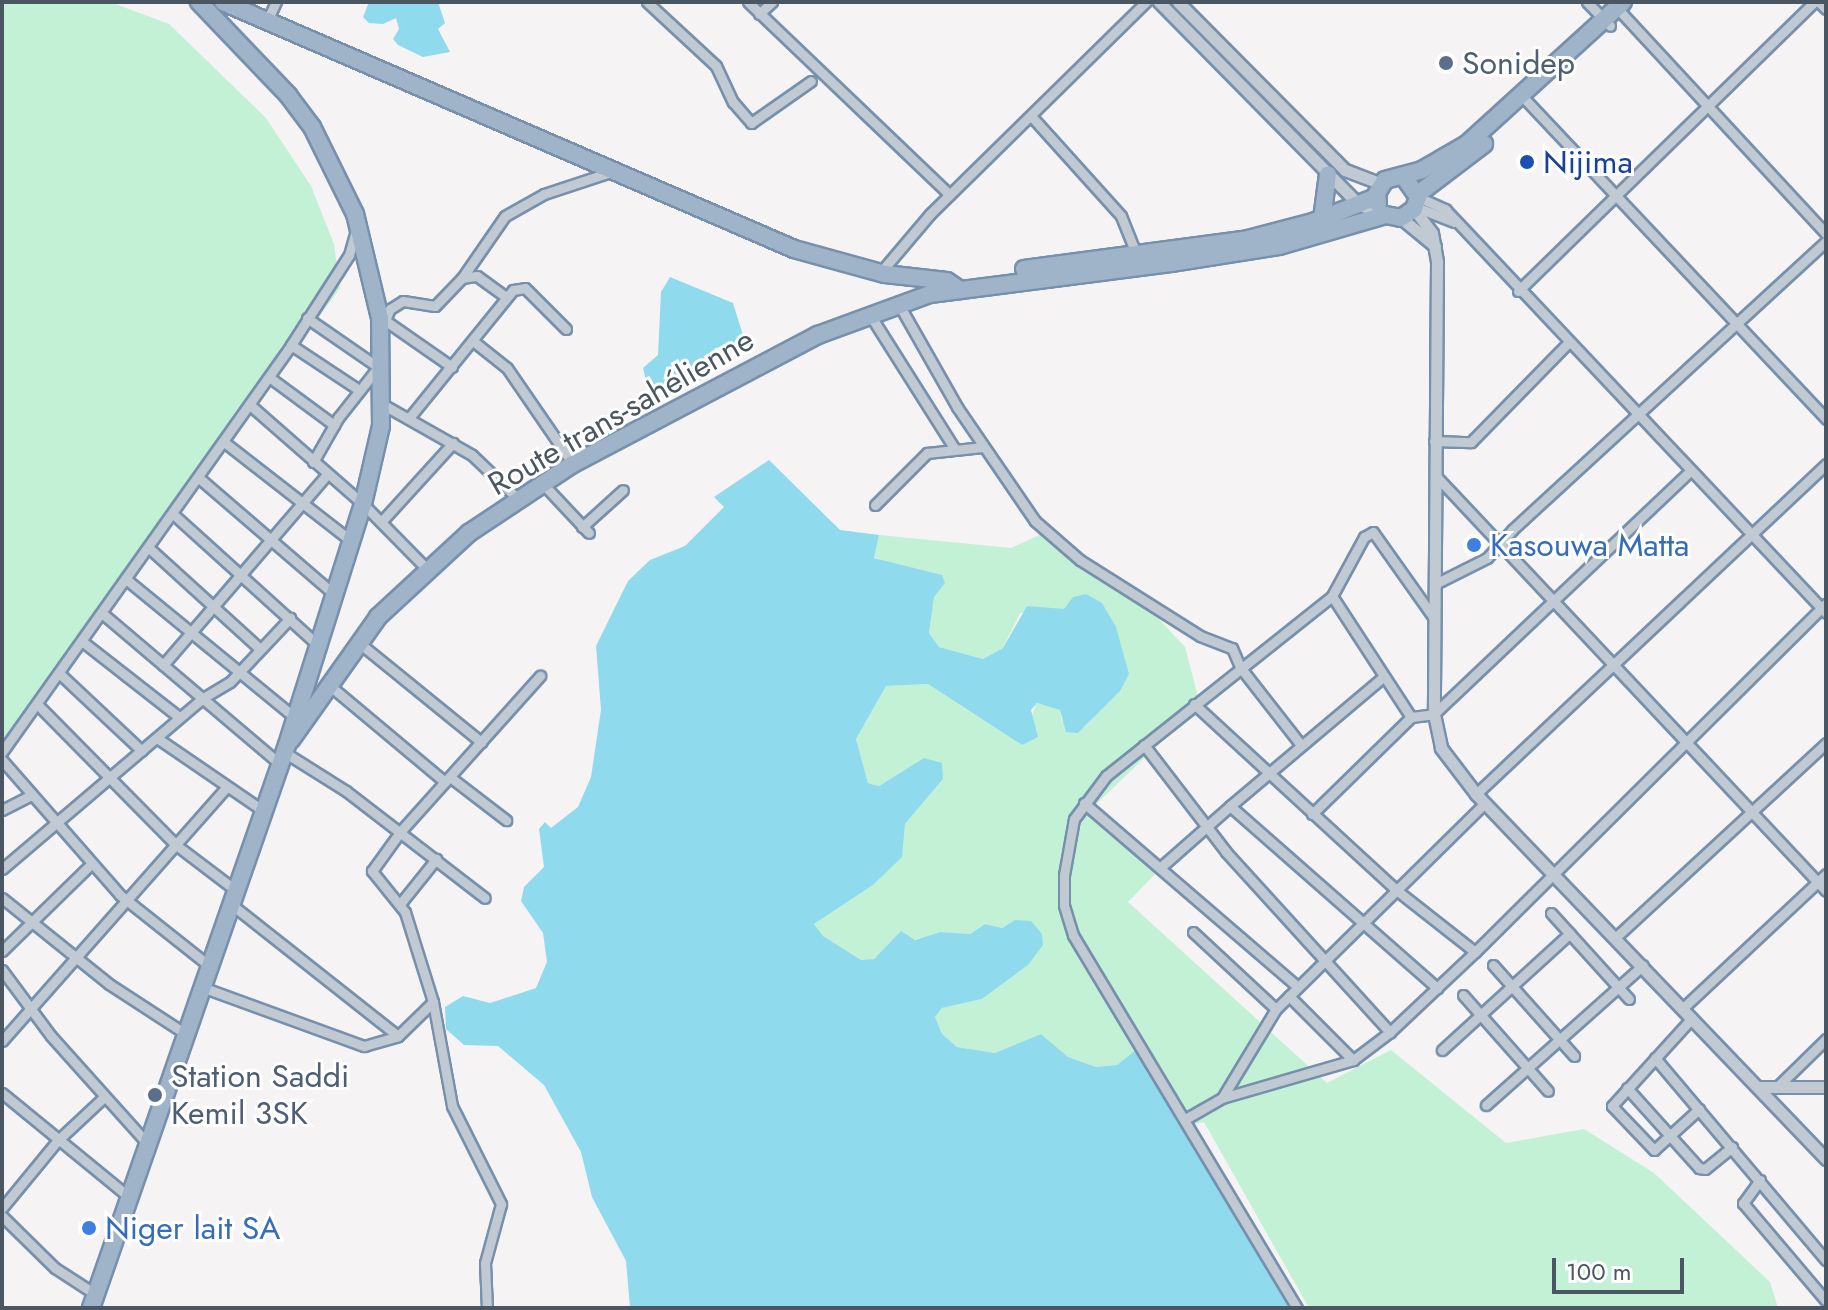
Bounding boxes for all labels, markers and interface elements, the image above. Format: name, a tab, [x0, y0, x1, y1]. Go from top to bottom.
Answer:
place label: Sonidep	[1462, 44, 1575, 82]
marker: Sonidep	[1437, 54, 1455, 72]
place label: Nijima	[1543, 143, 1633, 181]
marker: Nijima	[1518, 153, 1536, 171]
street label: Route trans-sahélienne	[481, 320, 761, 504]
place label: Kasouwa Matta	[1490, 526, 1689, 564]
marker: Kasouwa Matta	[1465, 536, 1483, 554]
place label: Station Saddi Kemil 3SK	[171, 1058, 349, 1133]
marker: Station Saddi Kemil 3SK	[146, 1086, 164, 1104]
place label: Niger lait SA	[105, 1209, 280, 1247]
marker: Niger lait SA	[80, 1219, 98, 1237]
scale bar	[1556, 1242, 1688, 1292]
text: 100 m	[1566, 1254, 1632, 1289]

